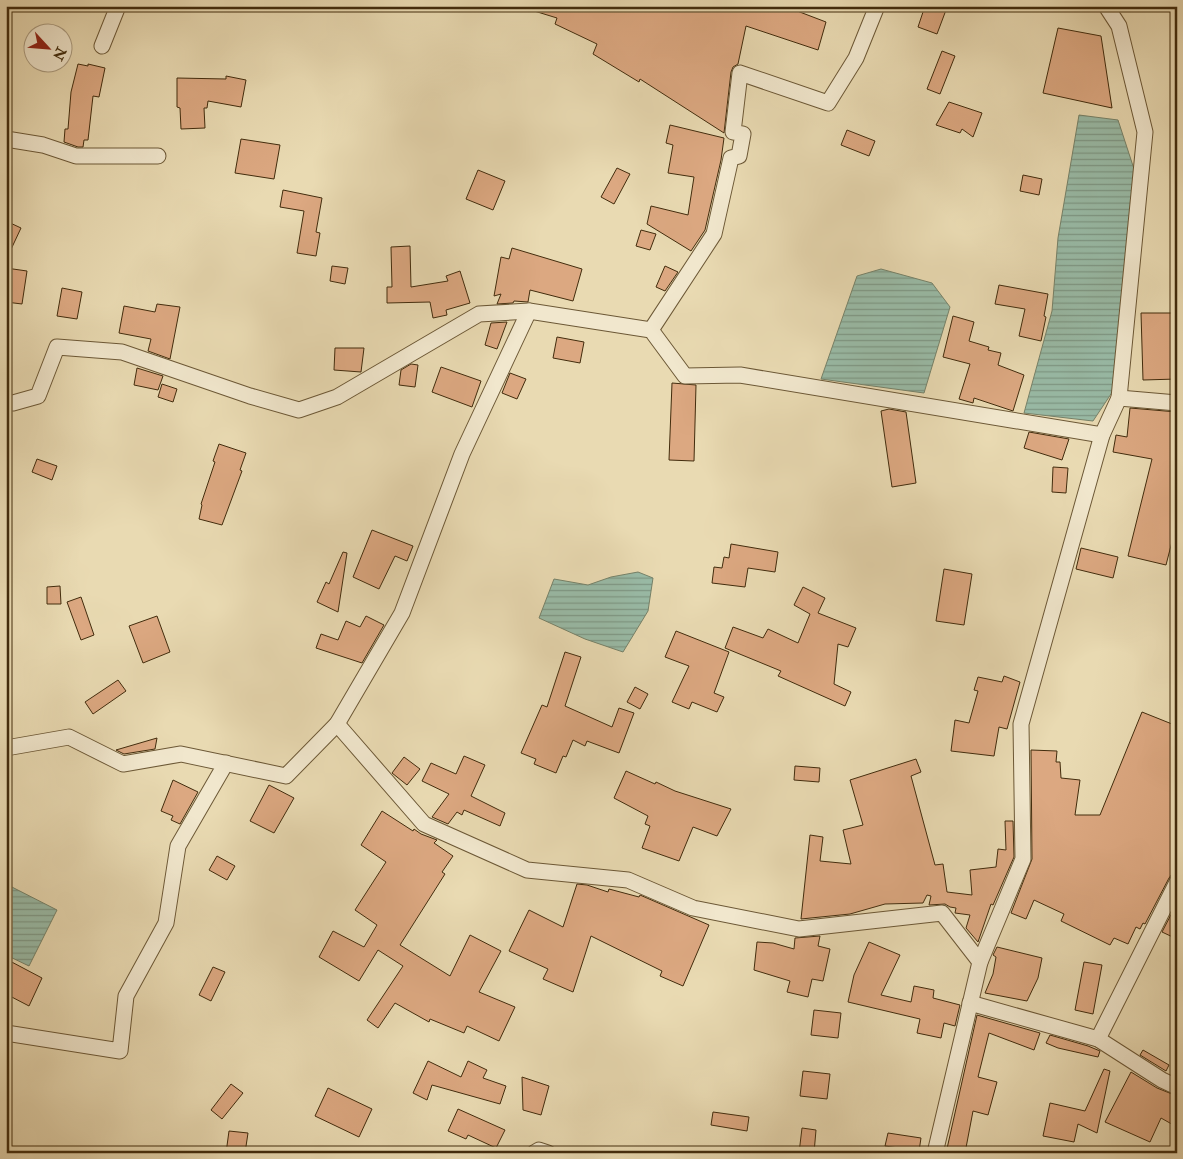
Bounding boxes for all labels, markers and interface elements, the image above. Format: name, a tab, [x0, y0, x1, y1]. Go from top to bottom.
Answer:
north arrow	[22, 22, 72, 72]
text: N	[49, 43, 70, 63]

